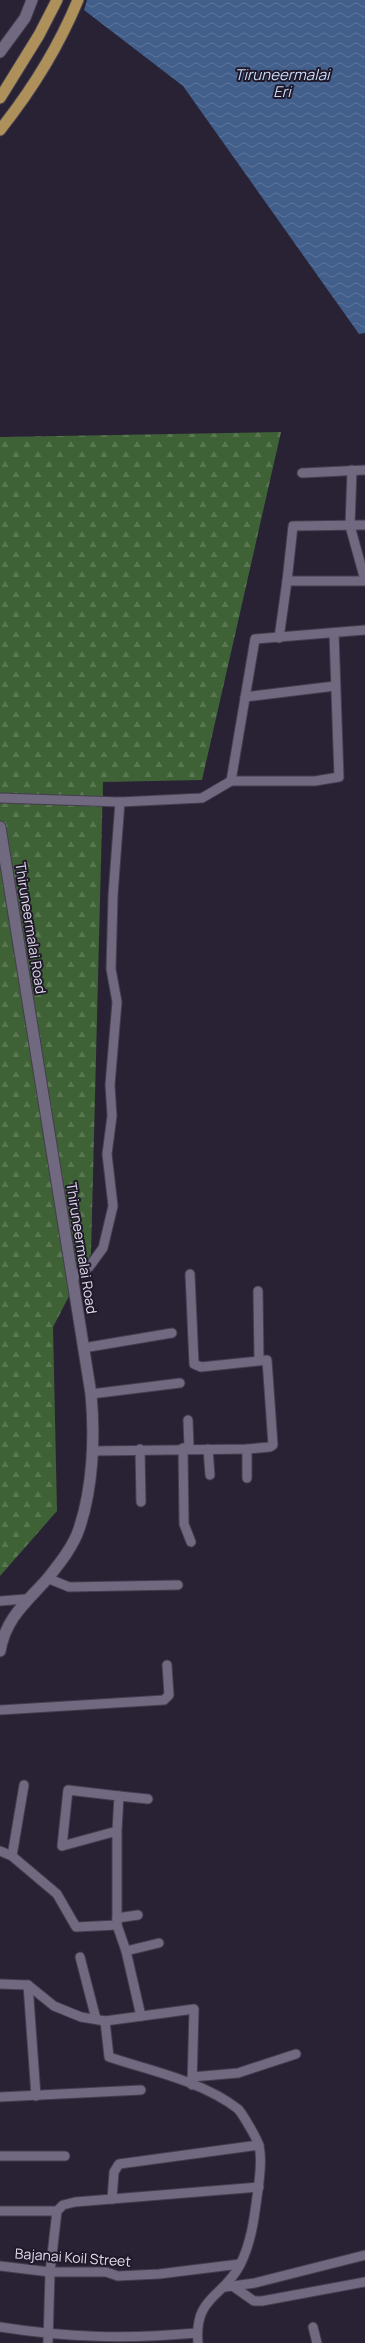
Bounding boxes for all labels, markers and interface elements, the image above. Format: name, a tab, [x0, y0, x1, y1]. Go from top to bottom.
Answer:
water label: Tiruneermalai Eri	[235, 64, 332, 102]
street label: Thiruneermalai Road	[11, 861, 51, 995]
street label: Thiruneermalai Road	[62, 1181, 102, 1315]
street label: Bajanai Koil Street	[14, 2243, 132, 2271]

